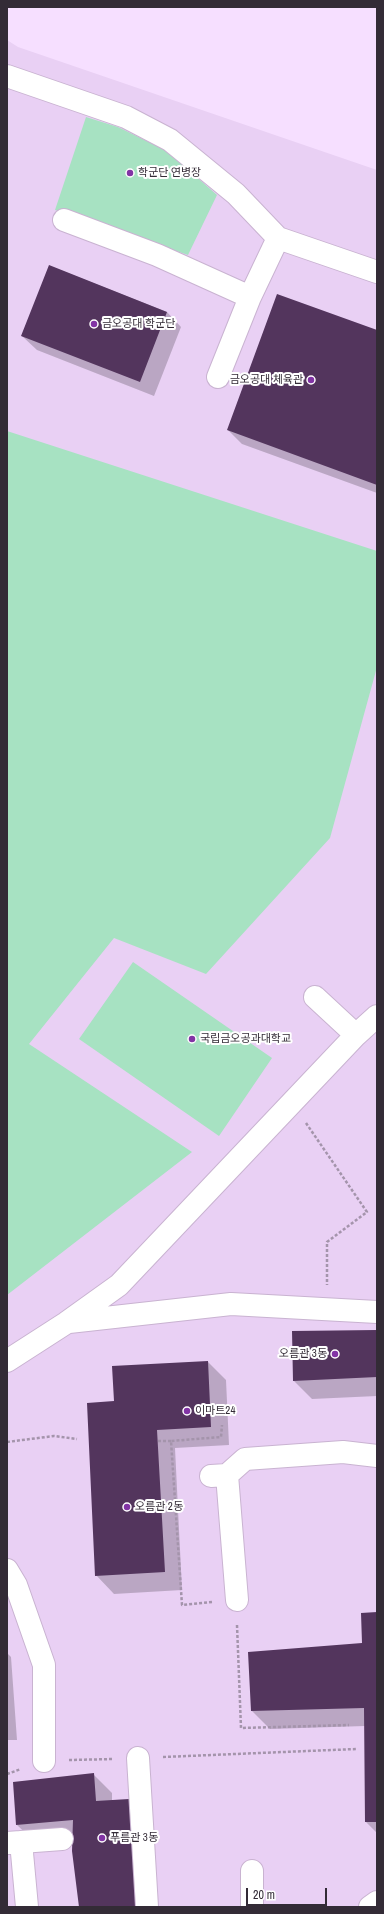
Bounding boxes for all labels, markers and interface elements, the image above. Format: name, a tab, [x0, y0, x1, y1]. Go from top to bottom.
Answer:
place label: 학군단 연병장	[138, 166, 201, 180]
marker: 학군단 연병장	[125, 168, 135, 178]
place label: 금오공대 학군단	[102, 317, 175, 331]
marker: 금오공대 학군단	[89, 319, 99, 329]
place label: 금오공대 체육관	[230, 373, 303, 387]
marker: 금오공대 체육관	[306, 375, 316, 385]
place label: 국립금오공과대학교	[200, 1032, 291, 1046]
marker: 국립금오공과대학교	[187, 1034, 197, 1044]
place label: 오름관 3동	[279, 1347, 327, 1361]
marker: 오름관 3동	[330, 1349, 340, 1359]
place label: 이마트24	[195, 1404, 235, 1418]
marker: 이마트24	[182, 1406, 192, 1416]
place label: 오름관 2동	[135, 1500, 183, 1514]
marker: 오름관 2동	[122, 1502, 132, 1512]
place label: 푸름관 3동	[110, 1831, 158, 1845]
marker: 푸름관 3동	[97, 1833, 107, 1843]
scale bar	[248, 1880, 329, 1906]
text: 20 m	[253, 1887, 275, 1903]

